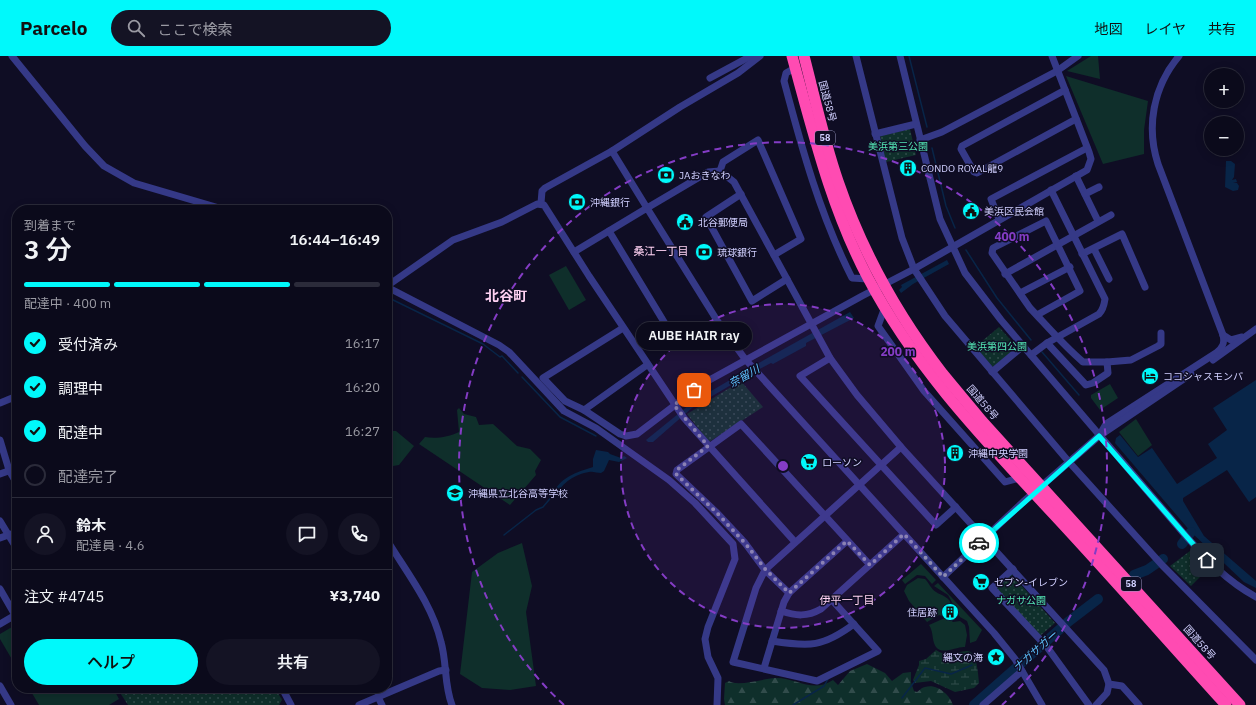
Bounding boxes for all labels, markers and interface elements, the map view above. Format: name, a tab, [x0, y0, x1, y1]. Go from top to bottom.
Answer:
search box	[111, 10, 391, 46]
text: Parcelo	[20, 16, 87, 40]
icon: search	[125, 17, 147, 39]
text: ここで検索	[157, 20, 232, 39]
text: 地図	[1094, 20, 1122, 38]
text: レイヤ	[1144, 20, 1186, 38]
text: 共有	[1208, 20, 1236, 38]
map controls	[1204, 68, 1244, 156]
button: +	[1204, 68, 1244, 108]
street label: 国道58号	[816, 79, 839, 123]
button: −	[1204, 116, 1244, 156]
road number: 58	[815, 131, 835, 145]
park label: 美浜第三公園	[868, 140, 928, 153]
building icon: CONDO ROYAL龍9	[898, 158, 918, 178]
place label: CONDO ROYAL龍9	[921, 162, 1003, 175]
bank icon: JAおきなわ	[656, 165, 676, 185]
place label: JAおきなわ	[679, 169, 730, 182]
bank icon: 沖縄銀行	[567, 192, 587, 212]
place label: 沖縄銀行	[590, 196, 630, 209]
public building icon: 美浜区民会館	[961, 201, 981, 221]
place label: 美浜区民会館	[984, 205, 1044, 218]
public building icon: 北谷郵便局	[675, 212, 695, 232]
place label: 北谷郵便局	[698, 216, 748, 229]
text: 到着まで	[24, 217, 76, 234]
text: 400 m	[994, 229, 1030, 244]
text: 16:44–16:49	[290, 230, 380, 249]
text: 3 分	[24, 232, 72, 266]
bank icon: 琉球銀行	[694, 242, 714, 262]
district label: 桑江一丁目	[634, 244, 689, 258]
place label: 琉球銀行	[717, 246, 757, 259]
district label: 北谷町	[485, 287, 527, 305]
text: 配達中 · 400 m	[24, 295, 111, 312]
callout: AUBE HAIR ray	[636, 322, 752, 350]
text: AUBE HAIR ray	[648, 327, 740, 344]
icon: check	[24, 332, 46, 354]
text: 受付済み	[58, 335, 118, 354]
text: 16:17	[345, 335, 380, 352]
park label: 美浜第四公園	[967, 340, 1027, 353]
text: 200 m	[880, 344, 916, 359]
water label: 奈留川	[726, 361, 763, 390]
hotel icon: ココシャスモンパ	[1140, 366, 1160, 386]
place label: ココシャスモンパ	[1163, 370, 1243, 383]
pin	[677, 373, 711, 407]
icon: check	[24, 376, 46, 398]
text: 調理中	[58, 379, 103, 398]
text: 16:20	[345, 379, 380, 396]
icon: bag	[683, 379, 705, 401]
street label: 国道58号	[964, 382, 1001, 422]
icon: check	[24, 420, 46, 442]
text: 配達中	[58, 423, 103, 442]
text: 16:27	[345, 423, 380, 440]
building icon: 沖縄中央学園	[945, 443, 965, 463]
place label: 沖縄中央学園	[968, 447, 1028, 460]
supermarket icon: ローソン	[799, 452, 819, 472]
place label: ローソン	[822, 456, 862, 469]
centre of rings	[776, 459, 790, 473]
text: 配達完了	[58, 467, 118, 486]
school or university icon: 沖縄県立北谷高等学校	[445, 483, 465, 503]
place label: 沖縄県立北谷高等学校	[468, 487, 568, 500]
button: person	[24, 513, 66, 555]
button: chat	[286, 513, 328, 555]
button: phone	[338, 513, 380, 555]
text: 鈴木	[76, 516, 106, 535]
courier	[959, 523, 999, 563]
icon: car	[968, 532, 990, 554]
text: 配達員 · 4.6	[76, 537, 145, 554]
pin	[1190, 543, 1224, 577]
icon: home	[1196, 549, 1218, 571]
supermarket icon: セブン-イレブン	[971, 572, 991, 592]
place label: セブン-イレブン	[994, 576, 1068, 589]
road number: 58	[1121, 577, 1141, 591]
text: ¥3,740	[330, 586, 380, 605]
text: 注文 #4745	[24, 587, 104, 606]
district label: 伊平一丁目	[820, 593, 875, 607]
park label: ナガサ公園	[996, 594, 1046, 607]
building icon: 住居跡	[940, 602, 960, 622]
place label: 住居跡	[907, 606, 937, 619]
street label: 国道58号	[1181, 622, 1219, 662]
water label: ナガサガー	[1010, 627, 1061, 675]
button: ヘルプ	[24, 639, 198, 685]
button: 共有	[206, 639, 380, 685]
place icon: 縄文の海	[986, 647, 1006, 667]
place label: 縄文の海	[943, 651, 983, 664]

